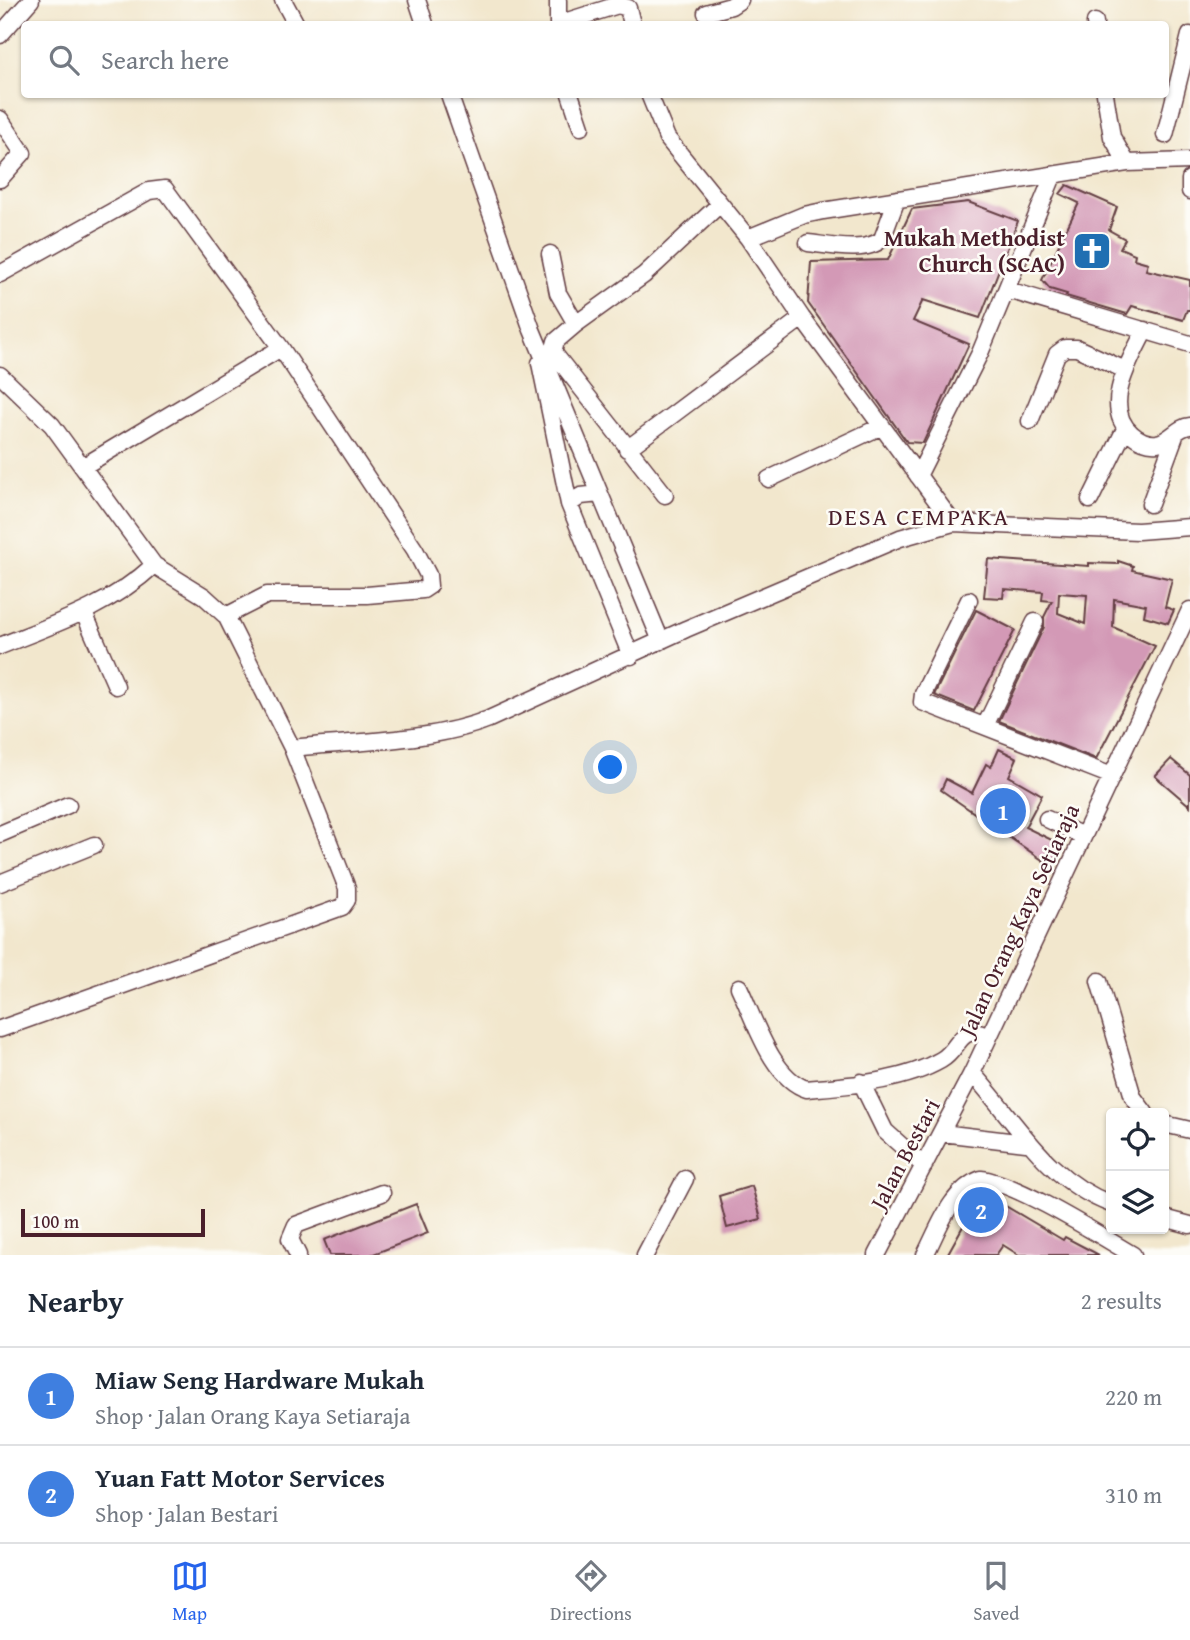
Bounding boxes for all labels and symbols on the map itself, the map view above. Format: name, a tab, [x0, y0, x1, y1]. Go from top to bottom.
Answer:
place label: Mukah Methodist Church (SCAC)	[884, 221, 1065, 280]
church icon: Mukah Methodist Church (SCAC)	[1071, 230, 1113, 272]
district label: DESA CEMPAKA	[828, 499, 1010, 534]
your location	[593, 750, 627, 784]
pin: 1	[980, 785, 1026, 837]
street label: Jalan Orang Kaya Setiaraja	[949, 798, 1087, 1044]
street label: Jalan Bestari	[860, 1092, 948, 1218]
pin: 2	[958, 1184, 1004, 1236]
scale bar	[21, 1206, 205, 1238]

